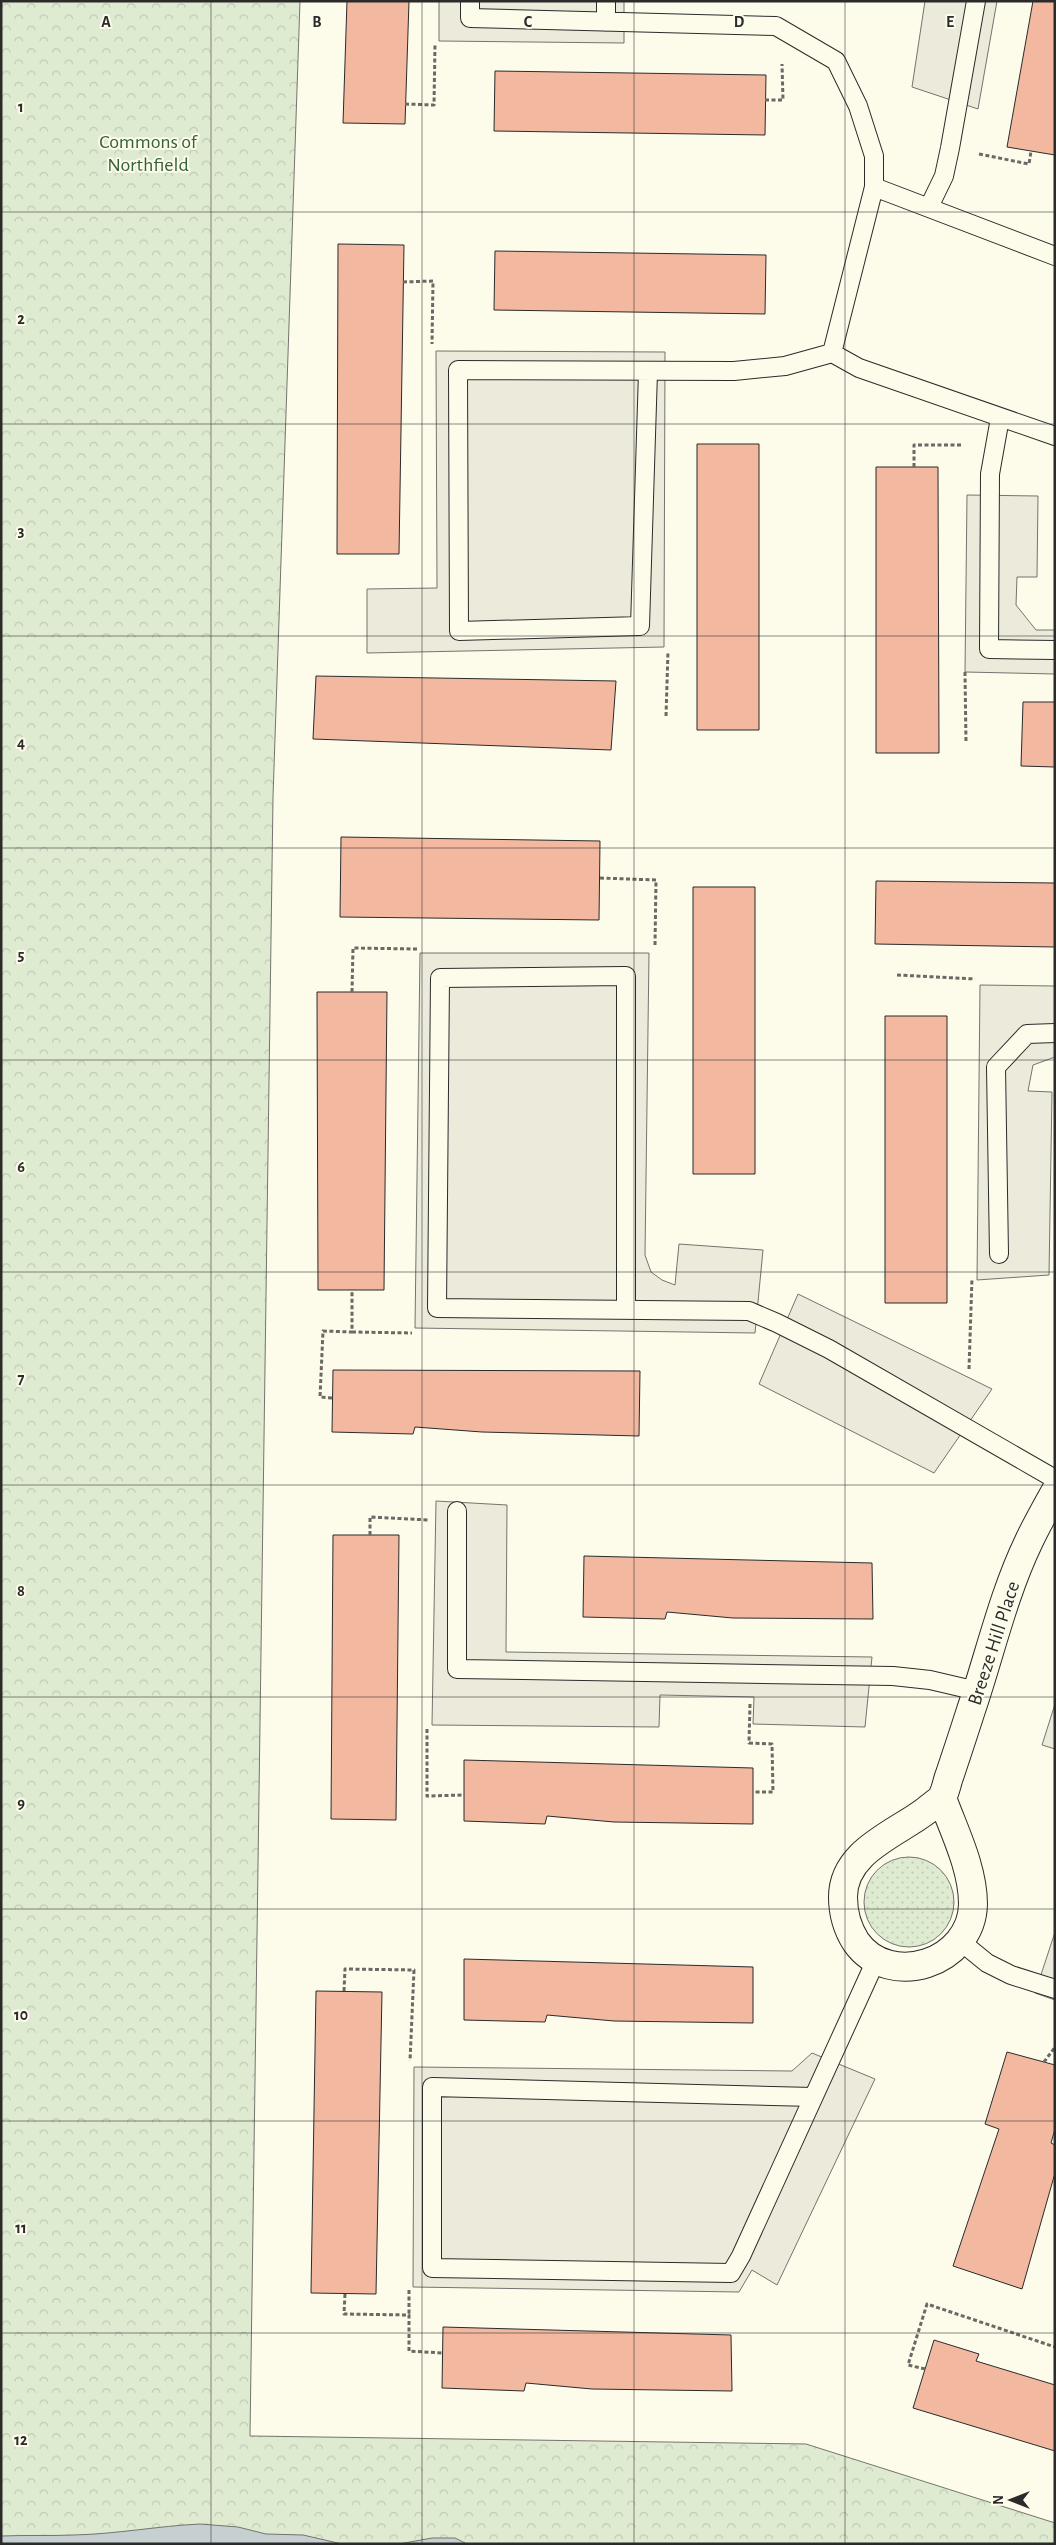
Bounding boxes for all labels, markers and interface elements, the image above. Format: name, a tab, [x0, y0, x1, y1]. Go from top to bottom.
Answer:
text: A	[101, 14, 111, 30]
text: B	[312, 14, 322, 30]
text: C	[524, 14, 533, 30]
text: D	[734, 14, 745, 30]
text: E	[946, 14, 954, 30]
text: 1	[18, 99, 24, 115]
park label: Commons of Northfield	[99, 132, 198, 175]
text: 2	[17, 311, 25, 327]
text: 3	[18, 523, 25, 539]
text: 4	[17, 735, 25, 751]
text: 5	[18, 947, 25, 963]
text: 6	[17, 1159, 25, 1175]
text: 7	[18, 1371, 25, 1387]
street label: Breeze Hill Place	[964, 1579, 1023, 1708]
text: 8	[17, 1583, 25, 1599]
text: 9	[17, 1795, 25, 1811]
text: 10	[14, 2007, 28, 2023]
text: 11	[15, 2220, 27, 2236]
text: 12	[14, 2432, 28, 2448]
north arrow	[986, 2475, 1036, 2525]
text: N	[992, 2495, 1006, 2505]

